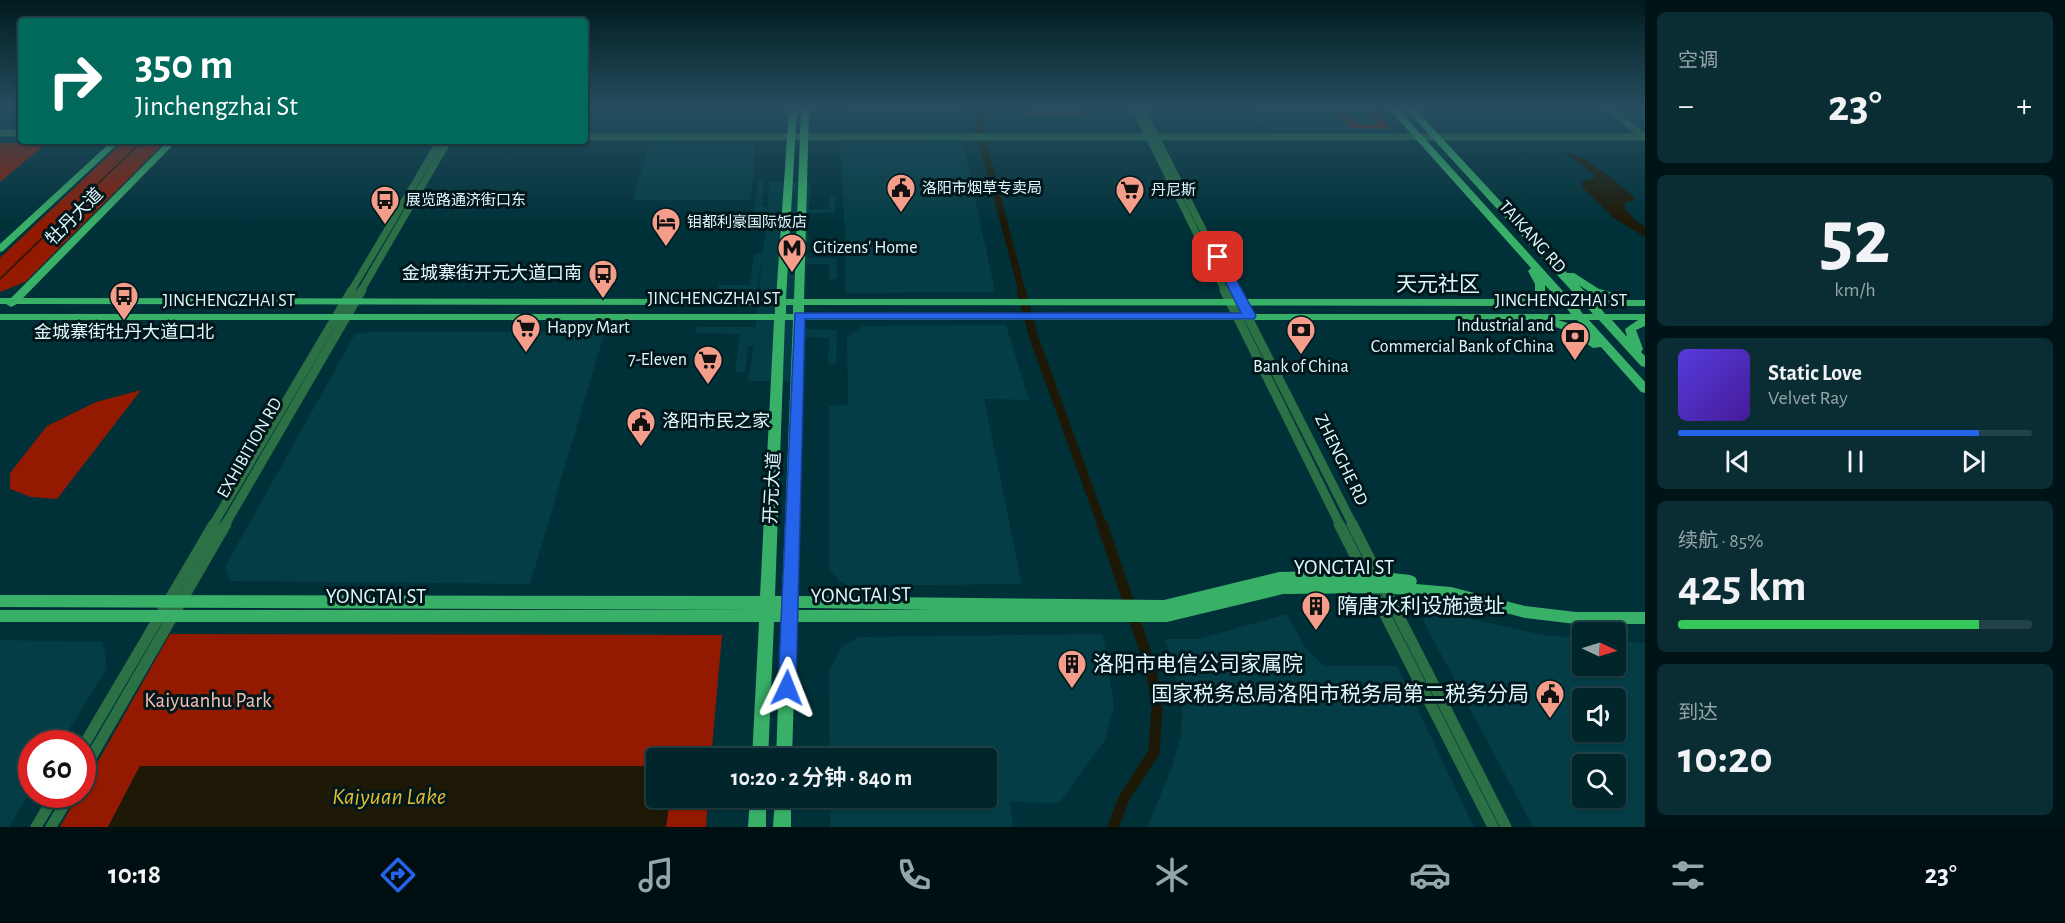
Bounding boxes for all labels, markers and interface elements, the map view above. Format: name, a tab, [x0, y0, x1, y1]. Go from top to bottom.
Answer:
icon: right	[36, 42, 114, 120]
text: 350 m	[135, 44, 233, 86]
text: 空调	[1678, 51, 1718, 71]
text: 23°	[1828, 84, 1882, 129]
text: −	[1678, 90, 1694, 123]
text: +	[2016, 90, 2032, 123]
text: Jinchengzhai St	[135, 93, 298, 120]
public building icon: 洛阳市烟草专卖局	[885, 172, 917, 214]
supermarket icon: 丹尼斯	[1114, 174, 1146, 216]
place label: 洛阳市烟草专卖局	[922, 180, 1042, 196]
place label: 丹尼斯	[1151, 182, 1196, 198]
street label: 牡丹大道	[42, 184, 107, 249]
bus stop icon: 展览路通济街口东	[369, 184, 401, 226]
place label: 展览路通济街口东	[406, 191, 526, 208]
street label: TAIKANG RD	[1495, 197, 1569, 277]
text: 52	[1820, 200, 1890, 278]
hotel icon: 钼都利豪国际饭店	[650, 206, 682, 248]
place label: 钼都利豪国际饭店	[687, 214, 807, 230]
pin	[1192, 231, 1243, 282]
metro station icon: Citizens' Home	[776, 232, 808, 274]
place label: Citizens' Home	[813, 239, 918, 257]
icon: arrive	[1201, 240, 1234, 273]
bus stop icon: 金城寨街开元大道口南	[587, 258, 619, 300]
place label: 金城寨街开元大道口南	[402, 263, 582, 283]
district label: 天元社区	[1396, 273, 1480, 295]
bus stop icon: 金城寨街牡丹大道口北	[108, 280, 140, 322]
text: km/h	[1834, 280, 1876, 300]
street label: JINCHENGZHAI ST	[648, 290, 780, 308]
street label: JINCHENGZHAI ST	[163, 292, 295, 310]
street label: JINCHENGZHAI ST	[1495, 292, 1627, 310]
supermarket icon: Happy Mart	[510, 312, 542, 354]
bank icon: Bank of China	[1285, 314, 1317, 356]
place label: Industrial and Commercial Bank of China	[1371, 317, 1554, 356]
place label: Happy Mart	[547, 319, 630, 337]
bank icon: Industrial and Commercial Bank of China	[1559, 320, 1591, 362]
place label: 金城寨街牡丹大道口北	[34, 322, 214, 342]
supermarket icon: 7-Eleven	[692, 344, 724, 386]
place label: 7-Eleven	[628, 351, 687, 369]
place label: Bank of China	[1253, 358, 1349, 376]
text: Static Love	[1768, 362, 1862, 384]
text: Velvet Ray	[1768, 388, 1848, 408]
street label: EXHIBITION RD	[214, 395, 286, 501]
public building icon: 洛阳市民之家	[625, 406, 657, 448]
place label: 洛阳市民之家	[662, 411, 770, 431]
street label: ZHENGHE RD	[1311, 412, 1371, 508]
icon: previous	[1721, 445, 1754, 478]
icon: pause	[1839, 445, 1872, 478]
icon: next	[1957, 445, 1990, 478]
street label: 开元大道	[760, 451, 784, 524]
text: 续航 · 85%	[1678, 531, 1764, 551]
street label: YONGTAI ST	[1294, 557, 1394, 578]
text: 425 km	[1678, 564, 1807, 609]
street label: YONGTAI ST	[811, 584, 911, 606]
street label: YONGTAI ST	[326, 586, 426, 607]
building icon: 隋唐水利设施遗址	[1300, 590, 1332, 632]
place label: 隋唐水利设施遗址	[1337, 595, 1505, 617]
north arrow	[1572, 622, 1626, 676]
map controls	[1572, 622, 1626, 808]
building icon: 洛阳市电信公司家属院	[1056, 648, 1088, 690]
place label: 洛阳市电信公司家属院	[1093, 653, 1303, 675]
position arrow	[755, 656, 819, 720]
public building icon: 国家税务总局洛阳市税务局第二税务分局	[1534, 678, 1566, 720]
place label: 国家税务总局洛阳市税务局第二税务分局	[1151, 683, 1529, 705]
button: sound	[1572, 688, 1626, 742]
park label: Kaiyuanhu Park	[144, 690, 272, 711]
text: 到达	[1678, 703, 1718, 723]
speed limit sign: 60	[18, 730, 96, 808]
text: 10:20	[1678, 736, 1773, 781]
button: search	[1572, 754, 1626, 808]
text: 10:20 · 2 分钟 · 840 m	[731, 767, 912, 789]
water label: Kaiyuan Lake	[332, 785, 446, 809]
icon: directions	[377, 854, 419, 896]
icon: music	[635, 854, 677, 896]
icon: phone	[893, 854, 935, 896]
icon: climate	[1151, 854, 1193, 896]
icon: car	[1409, 854, 1451, 896]
icon: filters	[1667, 854, 1709, 896]
text: 10:18	[108, 861, 161, 888]
text: 23°	[1925, 861, 1957, 888]

